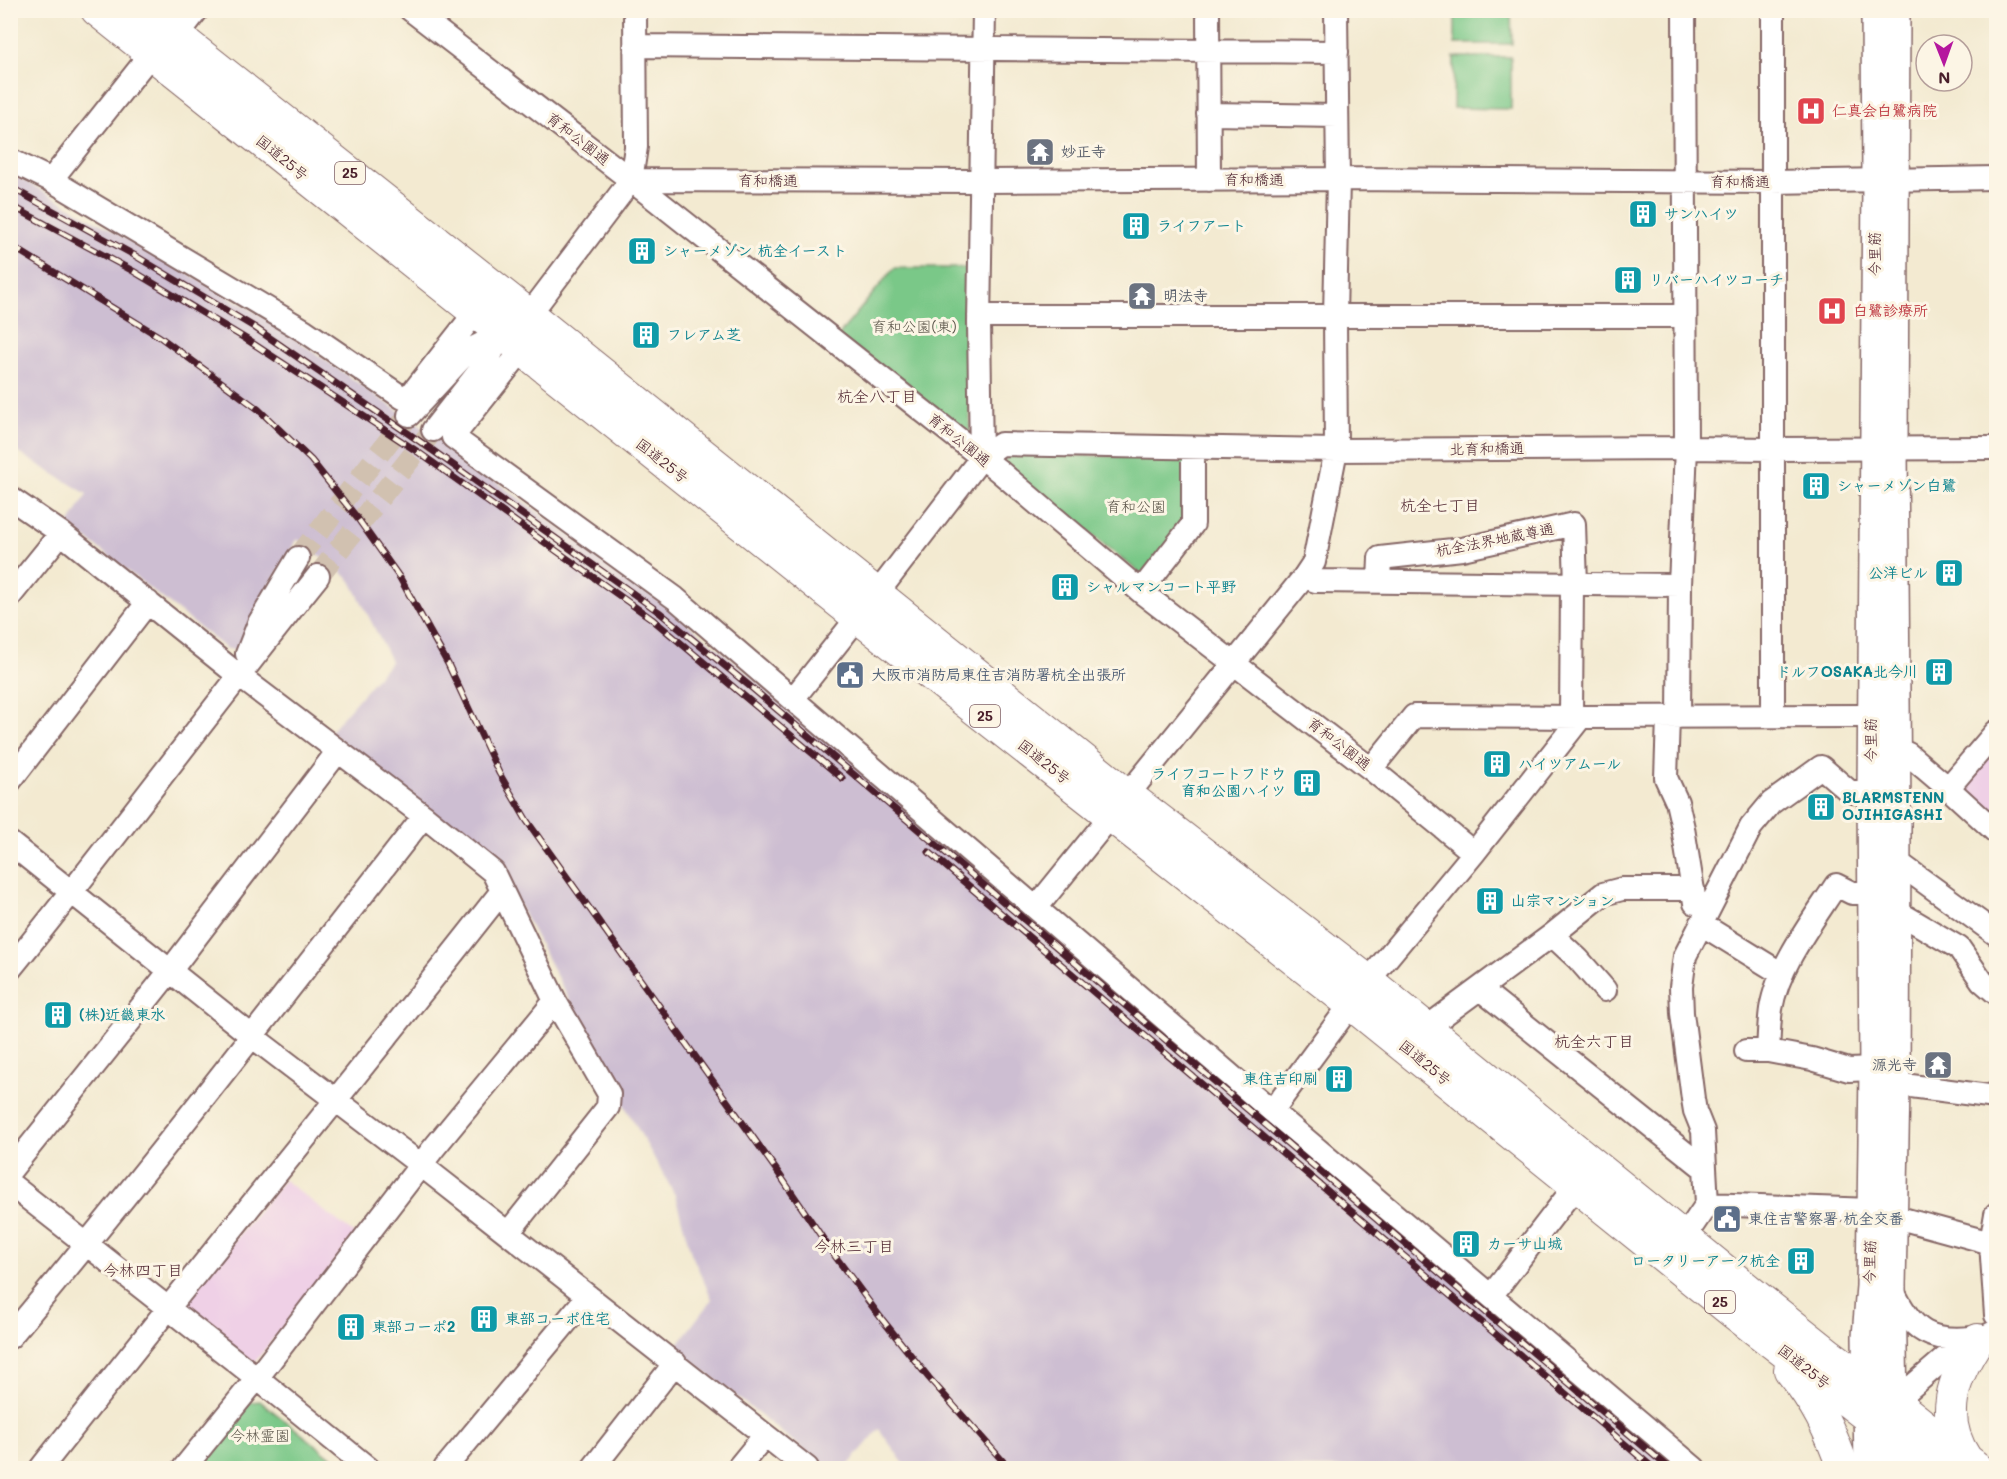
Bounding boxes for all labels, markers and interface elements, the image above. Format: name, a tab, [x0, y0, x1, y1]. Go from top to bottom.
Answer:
north arrow	[1914, 33, 1974, 93]
text: N	[1938, 68, 1951, 89]
hospital icon: 仁真会白鷺病院	[1795, 95, 1827, 127]
place label: 仁真会白鷺病院	[1832, 100, 1937, 120]
street label: 育和公園通	[543, 107, 614, 169]
street label: 国道25号	[252, 130, 313, 185]
temple icon: 妙正寺	[1024, 136, 1056, 168]
place label: 妙正寺	[1061, 141, 1106, 161]
road number: 25	[335, 162, 365, 184]
street label: 育和橋通	[1224, 169, 1284, 189]
street label: 育和橋通	[738, 170, 798, 190]
street label: 育和橋通	[1710, 171, 1770, 191]
building icon: サンハイツ	[1627, 198, 1659, 230]
place label: サンハイツ	[1664, 203, 1738, 223]
building icon: ライフアート	[1120, 210, 1152, 242]
place label: ライフアート	[1157, 215, 1246, 235]
street label: 今里筋	[1864, 231, 1884, 277]
building icon: シャーメゾン 杭全イースト	[626, 235, 658, 267]
place label: シャーメゾン 杭全イースト	[663, 240, 847, 260]
building icon: リバーハイツコーチ	[1612, 264, 1644, 296]
place label: リバーハイツコーチ	[1649, 269, 1784, 289]
temple icon: 明法寺	[1126, 280, 1158, 312]
place label: 明法寺	[1163, 285, 1208, 305]
hospital icon: 白鷺診療所	[1816, 295, 1848, 327]
place label: 白鷺診療所	[1853, 300, 1928, 320]
park label: 育和公園(東)	[871, 316, 957, 336]
building icon: フレアム芝	[630, 319, 662, 351]
place label: フレアム芝	[667, 324, 741, 344]
district label: 杭全八丁目	[837, 385, 917, 406]
street label: 育和公園通	[924, 408, 995, 471]
street label: 国道25号	[632, 433, 693, 487]
street label: 北育和橋通	[1449, 437, 1525, 459]
building icon: シャーメゾン白鷺	[1800, 470, 1832, 502]
place label: シャーメゾン白鷺	[1837, 475, 1956, 495]
district label: 杭全七丁目	[1400, 494, 1480, 515]
park label: 育和公園	[1106, 496, 1166, 516]
street label: 杭全法界地蔵尊通	[1434, 518, 1556, 560]
building icon: 公洋ビル	[1933, 557, 1965, 589]
place label: 公洋ビル	[1868, 562, 1928, 582]
building icon: シャルマンコート平野	[1049, 571, 1081, 603]
place label: シャルマンコート平野	[1086, 576, 1236, 596]
building icon: ドルフOSAKA北今川	[1923, 656, 1955, 688]
public building icon: 大阪市消防局東住吉消防署杭全出張所	[834, 659, 866, 691]
place label: ドルフOSAKA北今川	[1776, 661, 1918, 681]
place label: 大阪市消防局東住吉消防署杭全出張所	[871, 664, 1126, 684]
road number: 25	[970, 705, 1000, 727]
street label: 育和公園通	[1304, 712, 1375, 774]
street label: 今里筋	[1860, 717, 1880, 763]
street label: 国道25号	[1014, 734, 1075, 788]
building icon: ハイツアムール	[1481, 748, 1513, 780]
place label: ハイツアムール	[1518, 753, 1621, 773]
place label: ライフコートフドウ 育和公園ハイツ	[1151, 763, 1286, 800]
building icon: ライフコートフドウ 育和公園ハイツ	[1291, 767, 1323, 799]
place label: BLARMSTENN OJIHIGASHI	[1842, 787, 1944, 824]
building icon: BLARMSTENN OJIHIGASHI	[1805, 791, 1837, 823]
building icon: 山宗マンション	[1474, 885, 1506, 917]
place label: 山宗マンション	[1511, 890, 1615, 910]
building icon: (株)近畿東水	[42, 999, 74, 1031]
place label: (株)近畿東水	[79, 1004, 165, 1024]
district label: 杭全六丁目	[1554, 1030, 1634, 1051]
street label: 国道25号	[1395, 1035, 1456, 1090]
temple icon: 源光寺	[1922, 1049, 1954, 1081]
place label: 源光寺	[1872, 1054, 1917, 1074]
building icon: 東住吉印刷	[1323, 1063, 1355, 1095]
place label: 東住吉印刷	[1243, 1068, 1318, 1088]
public building icon: 東住吉警察署 杭全交番	[1711, 1203, 1743, 1235]
place label: 東住吉警察署 杭全交番	[1748, 1208, 1903, 1228]
building icon: カーサ山城	[1450, 1228, 1482, 1260]
place label: カーサ山城	[1487, 1233, 1563, 1253]
district label: 今林三丁目	[814, 1235, 894, 1256]
street label: 今里筋	[1859, 1239, 1879, 1285]
building icon: ロータリーアーク杭全	[1785, 1245, 1817, 1277]
place label: ロータリーアーク杭全	[1631, 1250, 1780, 1270]
district label: 今林四丁目	[103, 1259, 183, 1280]
road number: 25	[1705, 1291, 1735, 1313]
building icon: 東部コーポ住宅	[468, 1303, 500, 1335]
place label: 東部コーポ住宅	[505, 1308, 610, 1328]
building icon: 東部コーポ2	[335, 1311, 367, 1343]
place label: 東部コーポ2	[372, 1316, 455, 1336]
street label: 国道25号	[1774, 1339, 1835, 1393]
park label: 今林霊園	[230, 1425, 290, 1445]

